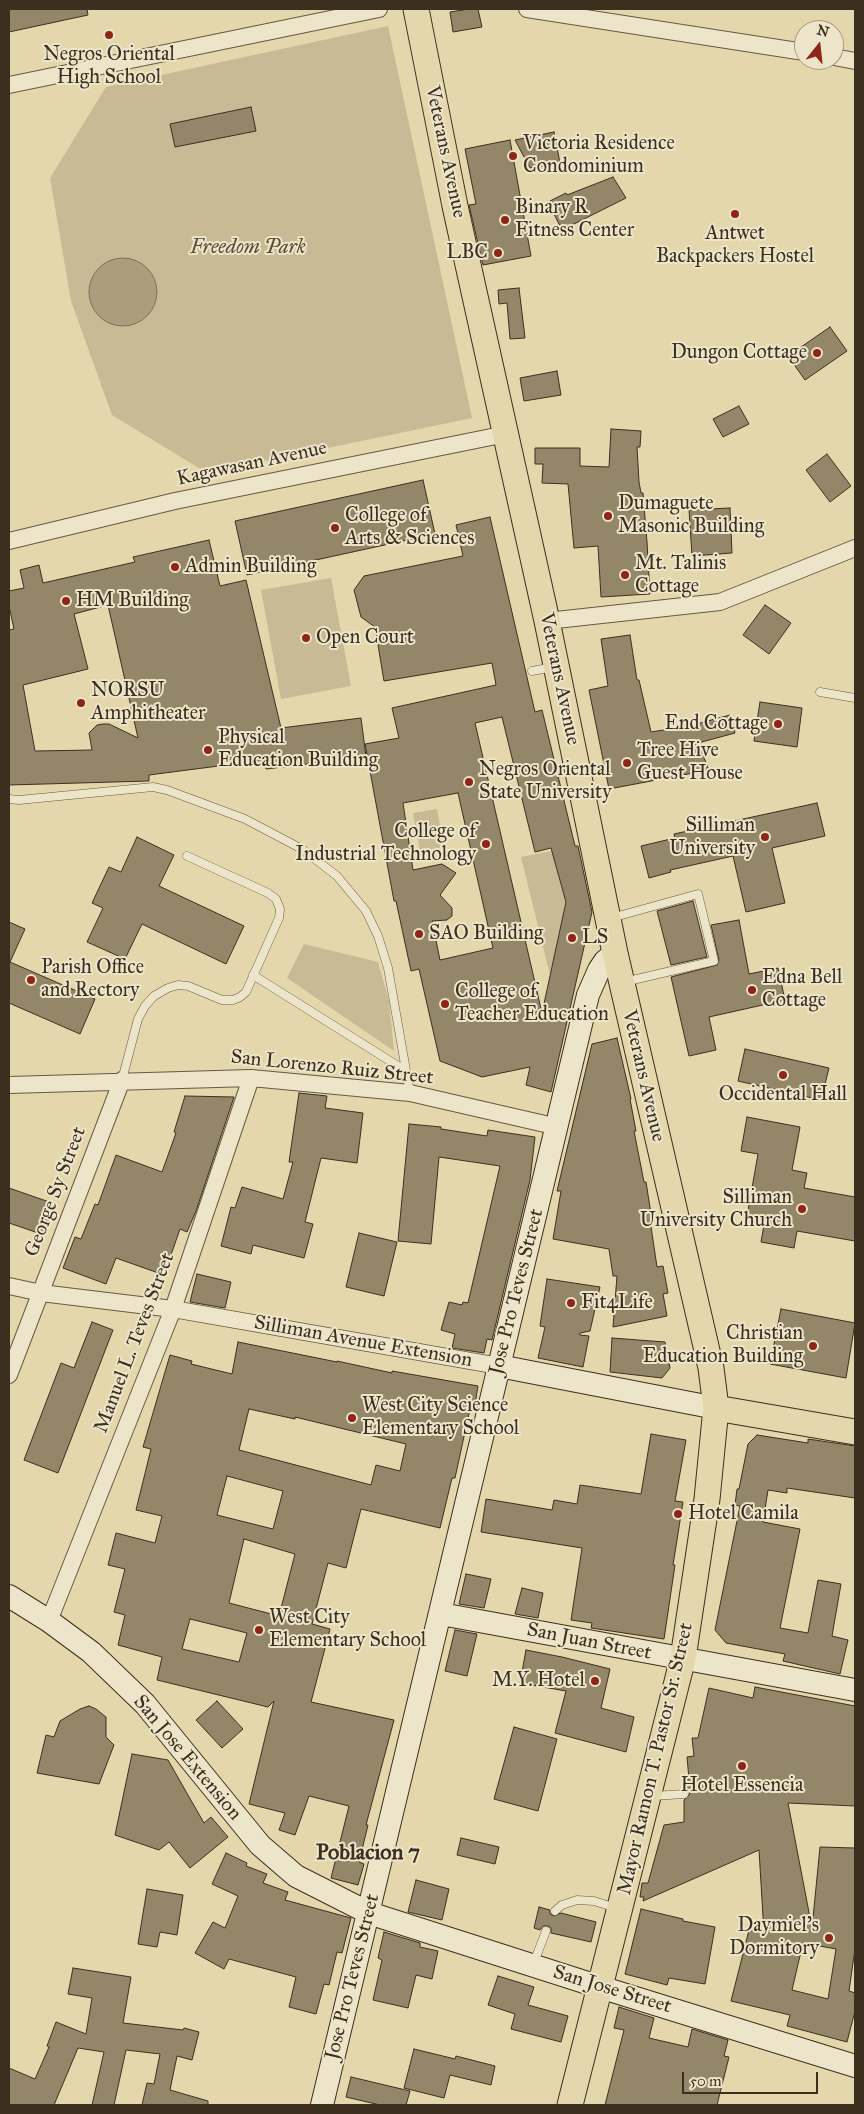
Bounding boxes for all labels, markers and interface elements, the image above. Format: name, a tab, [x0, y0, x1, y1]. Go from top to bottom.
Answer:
north arrow	[794, 20, 844, 70]
text: N	[815, 21, 831, 41]
marker: Negros Oriental High School	[103, 29, 115, 41]
place label: Negros Oriental High School	[43, 43, 175, 90]
street label: Veterans Avenue	[419, 84, 471, 220]
place label: Victoria Residence Condominium	[523, 132, 675, 179]
marker: Victoria Residence Condominium	[507, 150, 519, 162]
place label: Binary R Fitness Center	[515, 196, 634, 243]
marker: Antwet Backpackers Hostel	[729, 208, 741, 220]
marker: Binary R Fitness Center	[499, 214, 511, 226]
place label: Antwet Backpackers Hostel	[656, 222, 814, 269]
park label: Freedom Park	[190, 236, 306, 260]
place label: LBC	[446, 241, 488, 265]
marker: LBC	[492, 247, 504, 259]
place label: Dungon Cottage	[671, 341, 807, 365]
marker: Dungon Cottage	[811, 347, 823, 359]
street label: Kagawasan Avenue	[175, 436, 329, 492]
place label: Dumaguete Masonic Building	[618, 492, 764, 539]
place label: College of Arts & Sciences	[345, 504, 474, 551]
marker: Dumaguete Masonic Building	[602, 510, 614, 522]
marker: College of Arts & Sciences	[329, 522, 341, 534]
place label: Mt. Talinis Cottage	[635, 552, 726, 599]
place label: Admin Building	[185, 555, 316, 579]
marker: Admin Building	[169, 561, 181, 573]
marker: Mt. Talinis Cottage	[619, 569, 631, 581]
place label: HM Building	[76, 589, 189, 613]
marker: HM Building	[60, 595, 72, 607]
street label: Veterans Avenue	[533, 611, 585, 747]
place label: Open Court	[316, 626, 414, 650]
marker: Open Court	[300, 632, 312, 644]
place label: NORSU Amphitheater	[91, 679, 205, 726]
marker: NORSU Amphitheater	[75, 697, 87, 709]
place label: End Cottage	[664, 712, 768, 736]
marker: End Cottage	[772, 718, 784, 730]
place label: Physical Education Building	[218, 726, 378, 773]
place label: Tree Hive Guest House	[637, 739, 743, 786]
marker: Physical Education Building	[202, 744, 214, 756]
marker: Tree Hive Guest House	[621, 757, 633, 769]
place label: Negros Oriental State University	[479, 758, 612, 805]
marker: Negros Oriental State University	[463, 776, 475, 788]
place label: Silliman University	[669, 814, 755, 861]
place label: College of Industrial Technology	[295, 820, 476, 867]
marker: Silliman University	[759, 831, 771, 843]
marker: College of Industrial Technology	[480, 838, 492, 850]
place label: SAO Building	[429, 922, 543, 946]
place label: LS	[582, 926, 608, 950]
marker: SAO Building	[413, 928, 425, 940]
marker: LS	[566, 932, 578, 944]
place label: Parish Office and Rectory	[41, 956, 144, 1003]
place label: Edna Bell Cottage	[762, 966, 842, 1013]
marker: Parish Office and Rectory	[25, 974, 37, 986]
place label: College of Teacher Education	[455, 980, 609, 1027]
marker: Edna Bell Cottage	[746, 984, 758, 996]
marker: College of Teacher Education	[439, 998, 451, 1010]
street label: Veterans Avenue	[616, 1008, 670, 1144]
street label: San Lorenzo Ruiz Street	[229, 1045, 435, 1091]
marker: Occidental Hall	[777, 1069, 789, 1081]
place label: Occidental Hall	[719, 1083, 847, 1107]
street label: George Sy Street	[20, 1124, 92, 1260]
place label: Silliman University Church	[640, 1186, 792, 1233]
marker: Silliman University Church	[796, 1203, 808, 1215]
street label: Jose Pro Teves Street	[485, 1206, 549, 1378]
street label: Manuel L. Teves Street	[90, 1250, 180, 1436]
place label: Fit4Life	[581, 1291, 653, 1315]
marker: Fit4Life	[565, 1297, 577, 1309]
street label: Silliman Avenue Extension	[252, 1311, 474, 1373]
place label: Christian Education Building	[643, 1322, 803, 1369]
marker: Christian Education Building	[807, 1340, 819, 1352]
place label: West City Science Elementary School	[362, 1394, 519, 1441]
marker: West City Science Elementary School	[346, 1412, 358, 1424]
place label: Hotel Camila	[688, 1502, 799, 1526]
marker: Hotel Camila	[672, 1508, 684, 1520]
place label: West City Elementary School	[269, 1606, 426, 1653]
street label: San Juan Street	[525, 1618, 653, 1666]
street label: Mayor Ramon T. Pastor Sr. Street	[613, 1621, 699, 1897]
marker: West City Elementary School	[253, 1624, 265, 1636]
place label: M.Y. Hotel	[492, 1669, 585, 1693]
marker: M.Y. Hotel	[589, 1675, 601, 1687]
street label: San Jose Extension	[128, 1690, 246, 1826]
marker: Hotel Essencia	[736, 1760, 748, 1772]
place label: Hotel Essencia	[681, 1774, 803, 1798]
district label: Poblacion 7	[316, 1841, 420, 1867]
street label: Jose Pro Teves Street	[321, 1891, 385, 2063]
place label: Daymiel's Dormitory	[729, 1914, 819, 1961]
marker: Daymiel's Dormitory	[823, 1932, 835, 1944]
street label: San Jose Street	[550, 1961, 674, 2019]
scale bar	[684, 2062, 820, 2094]
text: 50 m	[690, 2072, 722, 2090]

